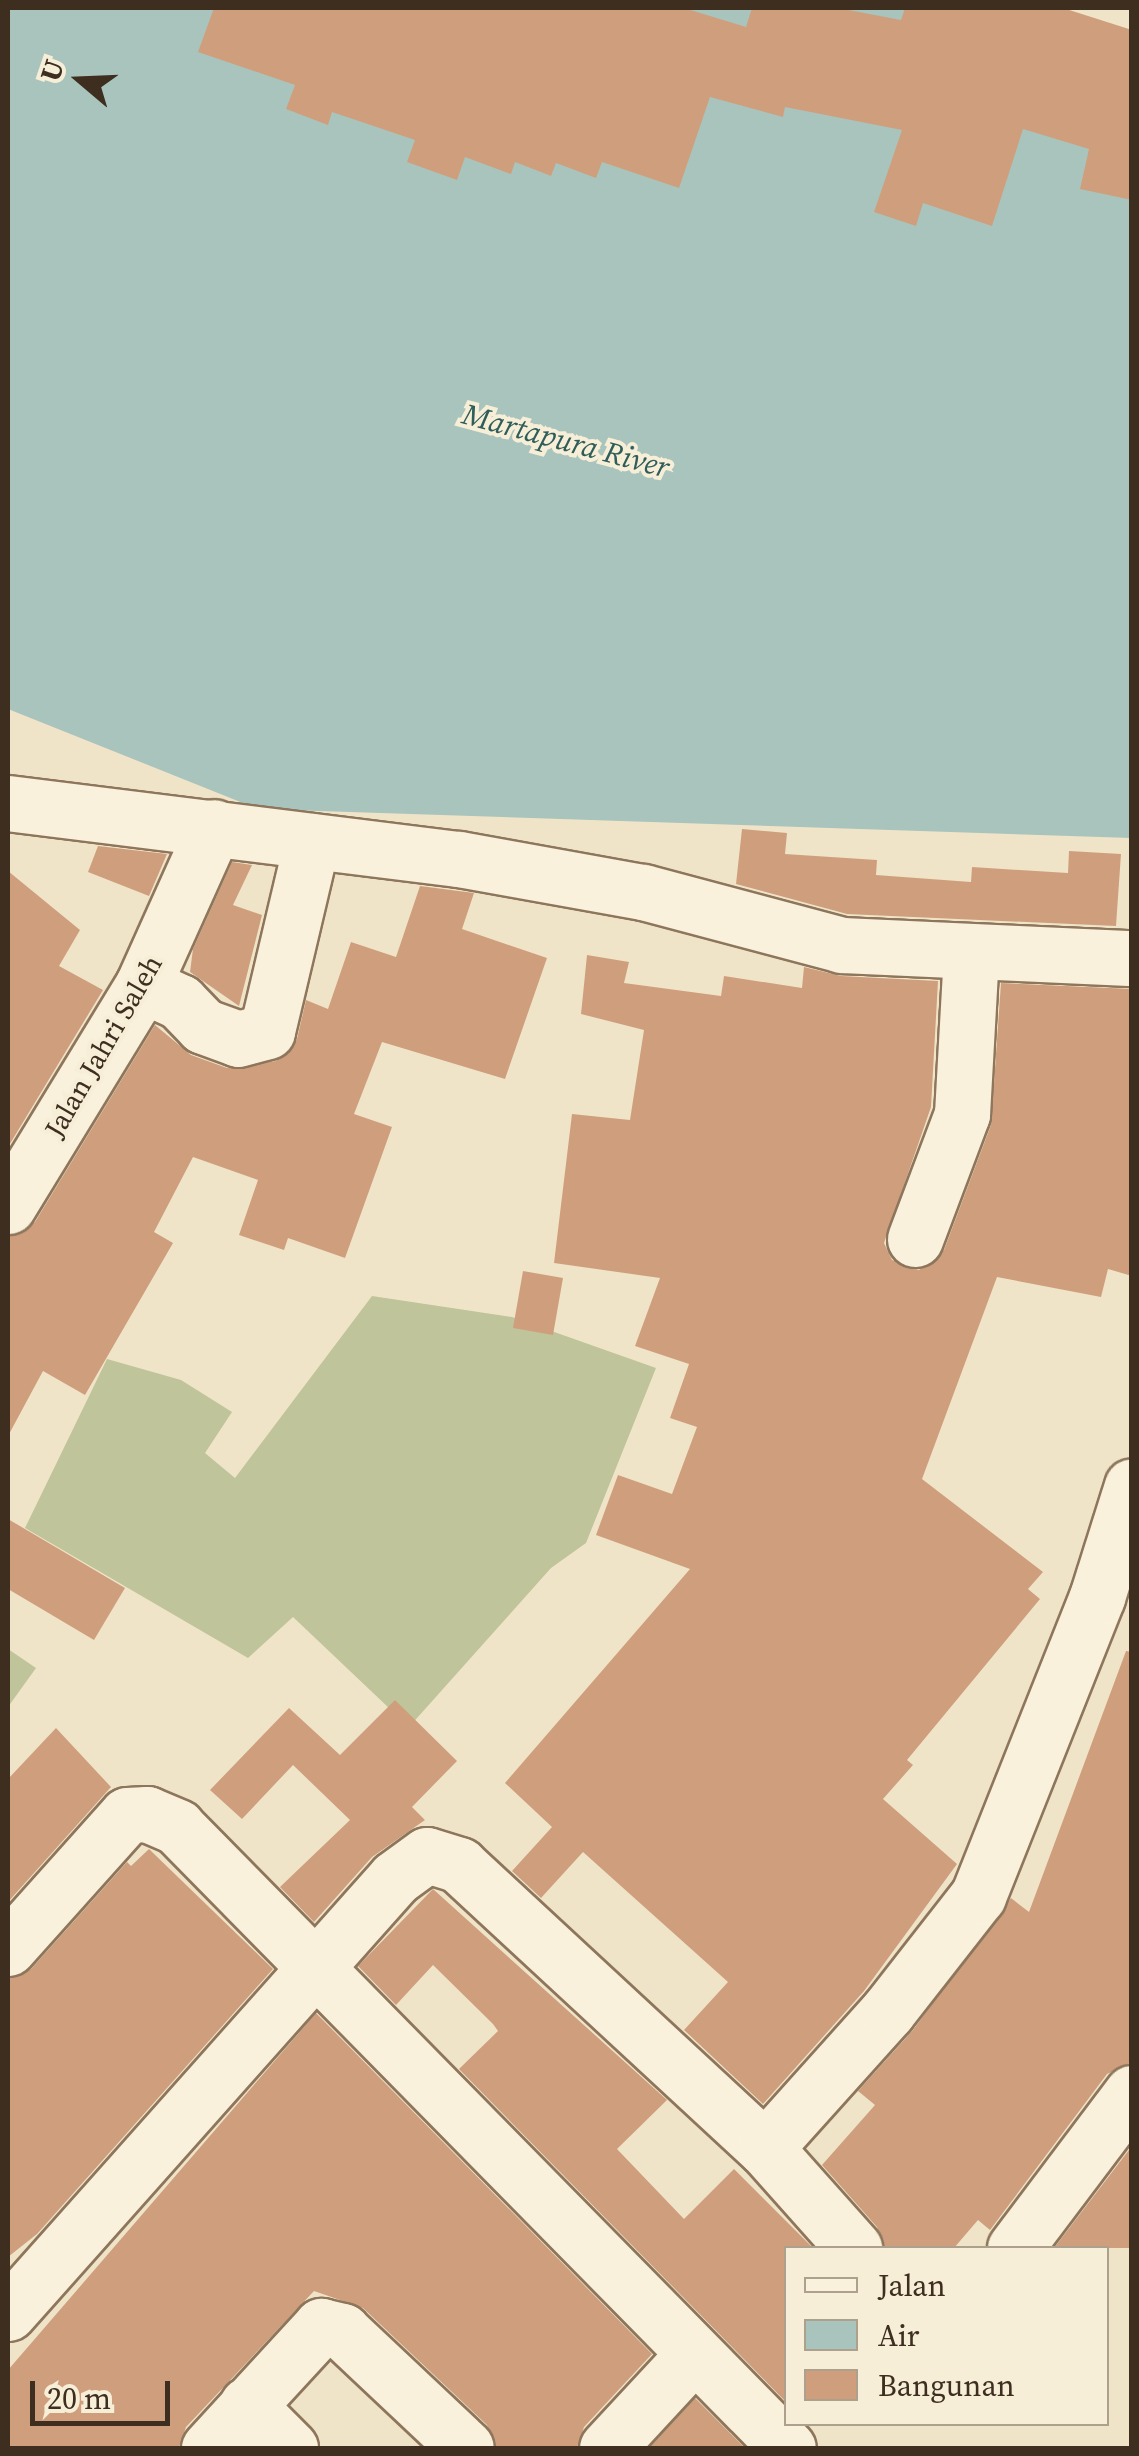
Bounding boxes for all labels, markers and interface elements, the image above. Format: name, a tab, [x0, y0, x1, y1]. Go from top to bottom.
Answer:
north arrow	[30, 30, 130, 130]
text: U	[30, 54, 73, 86]
water label: Martapura River	[459, 396, 673, 486]
street label: Jalan Jahri Saleh	[37, 949, 169, 1143]
legend	[784, 2246, 1109, 2426]
text: Jalan	[878, 2265, 946, 2306]
text: Air	[878, 2315, 920, 2356]
scale bar	[35, 2361, 175, 2423]
text: Bangunan	[878, 2365, 1015, 2406]
text: 20 m	[47, 2378, 111, 2419]

